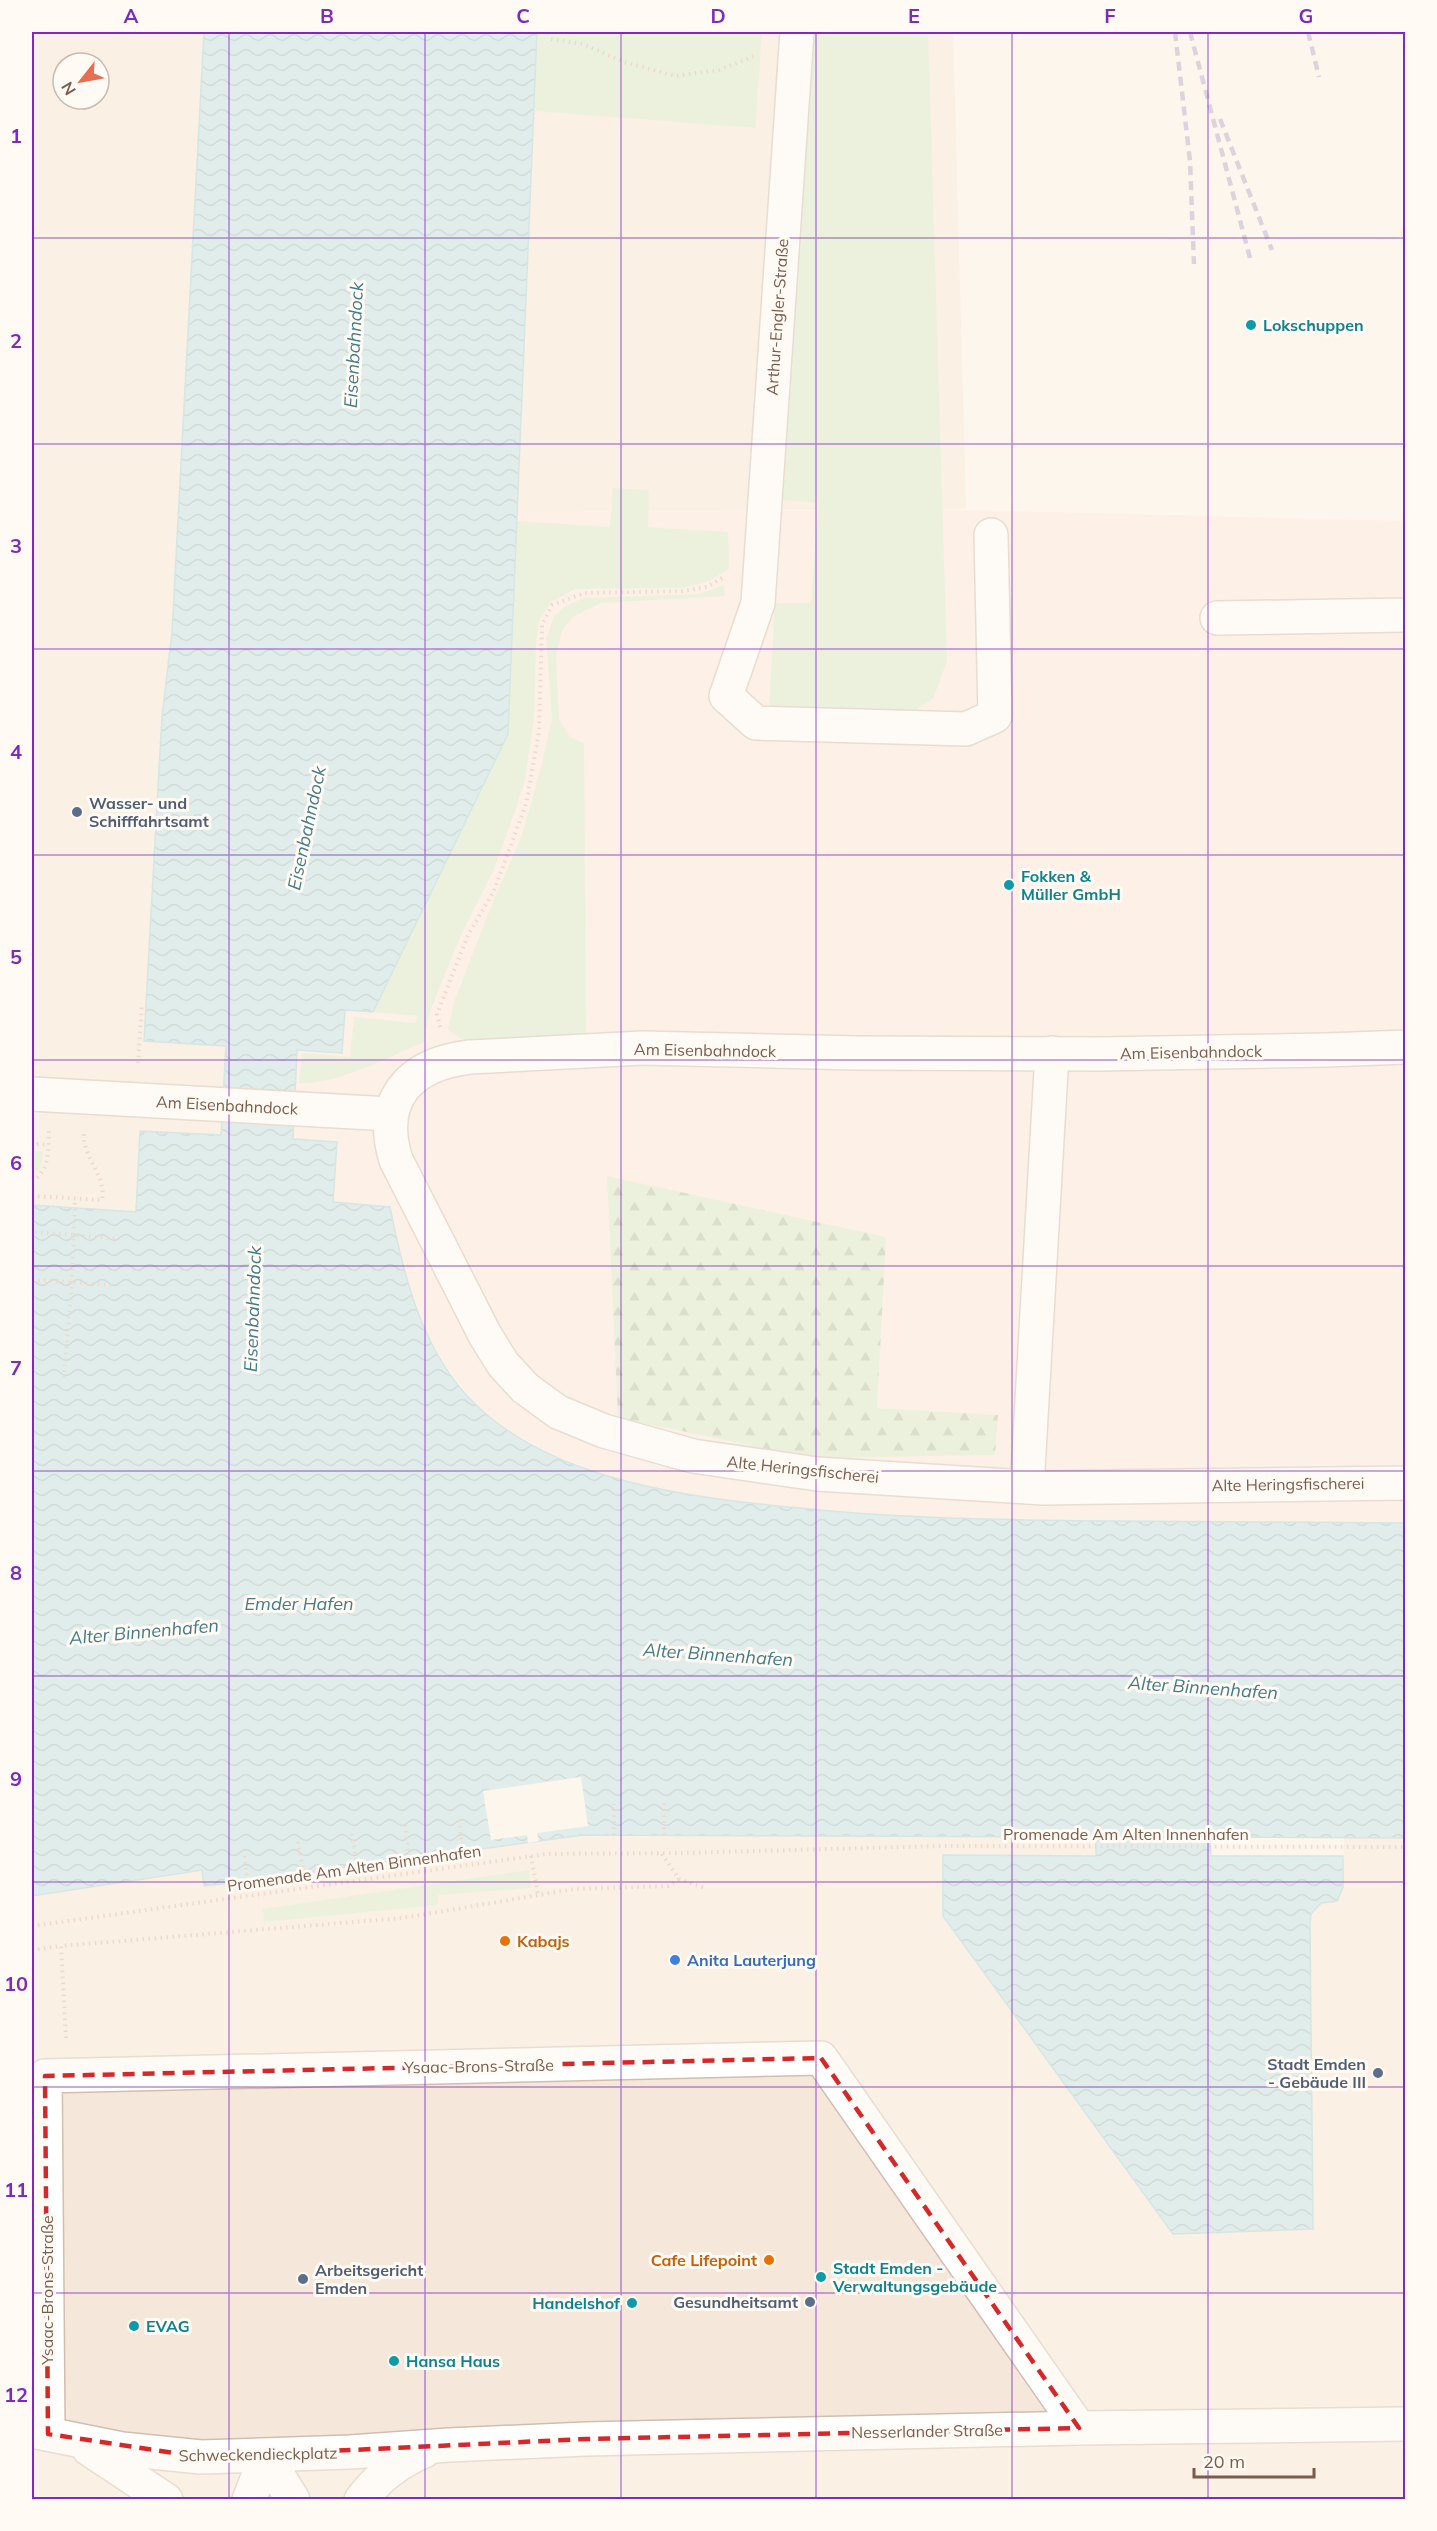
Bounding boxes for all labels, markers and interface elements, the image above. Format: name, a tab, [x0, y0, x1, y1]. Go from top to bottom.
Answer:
text: A	[124, 3, 139, 28]
text: B	[320, 3, 334, 28]
text: C	[516, 3, 530, 28]
text: D	[710, 3, 726, 28]
text: E	[908, 3, 920, 28]
text: F	[1104, 3, 1116, 28]
text: G	[1299, 3, 1313, 28]
north arrow	[51, 51, 111, 111]
text: N	[56, 78, 80, 99]
text: 1	[10, 123, 22, 148]
street label: Arthur-Engler-Straße	[762, 238, 792, 396]
water label: Eisenbahndock	[339, 281, 368, 409]
place label: Lokschuppen	[1263, 315, 1364, 335]
marker: Lokschuppen	[1244, 318, 1258, 332]
text: 2	[10, 328, 22, 353]
text: 3	[10, 533, 22, 558]
text: 4	[10, 739, 22, 764]
water label: Eisenbahndock	[282, 763, 331, 892]
place label: Wasser- und Schifffahrtsamt	[89, 793, 209, 831]
marker: Wasser- und Schifffahrtsamt	[70, 805, 84, 819]
place label: Fokken & Müller GmbH	[1021, 866, 1121, 904]
marker: Fokken & Müller GmbH	[1002, 878, 1016, 892]
text: 5	[10, 944, 22, 969]
street label: Am Eisenbahndock	[634, 1039, 777, 1061]
street label: Am Eisenbahndock	[1120, 1041, 1263, 1063]
street label: Am Eisenbahndock	[156, 1091, 299, 1119]
text: 6	[10, 1150, 22, 1175]
water label: Eisenbahndock	[239, 1245, 266, 1372]
text: 7	[10, 1355, 22, 1380]
street label: Alte Heringsfischerei	[726, 1451, 880, 1487]
street label: Alte Heringsfischerei	[1211, 1473, 1365, 1495]
text: 8	[10, 1560, 22, 1585]
water label: Emder Hafen	[245, 1592, 353, 1615]
water label: Alter Binnenhafen	[67, 1613, 220, 1650]
water label: Alter Binnenhafen	[641, 1638, 794, 1671]
water label: Alter Binnenhafen	[1126, 1671, 1279, 1704]
text: 9	[10, 1766, 22, 1791]
street label: Promenade Am Alten Innenhafen	[1003, 1824, 1249, 1844]
street label: Promenade Am Alten Binnenhafen	[226, 1840, 482, 1896]
place label: Kabajs	[517, 1931, 570, 1951]
marker: Kabajs	[498, 1934, 512, 1948]
place label: Anita Lauterjung	[687, 1950, 816, 1970]
marker: Anita Lauterjung	[668, 1953, 682, 1967]
text: 10	[4, 1971, 28, 1996]
place label: Stadt Emden - Gebäude III	[1267, 2054, 1366, 2092]
street label: Ysaac-Brons-Straße	[403, 2055, 554, 2077]
marker: Stadt Emden - Gebäude III	[1371, 2066, 1385, 2080]
text: 11	[4, 2177, 28, 2202]
street label: Ysaac-Brons-Straße	[37, 2215, 57, 2366]
place label: Cafe Lifepoint	[651, 2250, 757, 2270]
marker: Cafe Lifepoint	[762, 2253, 776, 2267]
place label: Stadt Emden - Verwaltungsgebäude	[832, 2258, 997, 2296]
place label: Arbeitsgericht Emden	[315, 2260, 423, 2298]
marker: Stadt Emden - Verwaltungsgebäude	[814, 2270, 828, 2284]
marker: Arbeitsgericht Emden	[296, 2272, 310, 2286]
place label: Gesundheitsamt	[673, 2292, 798, 2312]
place label: Handelshof	[532, 2293, 621, 2313]
marker: Gesundheitsamt	[803, 2295, 817, 2309]
marker: Handelshof	[625, 2296, 639, 2310]
place label: EVAG	[146, 2316, 190, 2336]
marker: EVAG	[127, 2319, 141, 2333]
place label: Hansa Haus	[406, 2351, 500, 2371]
marker: Hansa Haus	[387, 2354, 401, 2368]
text: 12	[4, 2382, 28, 2407]
street label: Nesserlander Straße	[851, 2420, 1003, 2442]
scale bar	[1194, 2441, 1314, 2479]
street label: Schweckendieckplatz	[178, 2443, 338, 2465]
text: 20 m	[1203, 2450, 1245, 2473]

